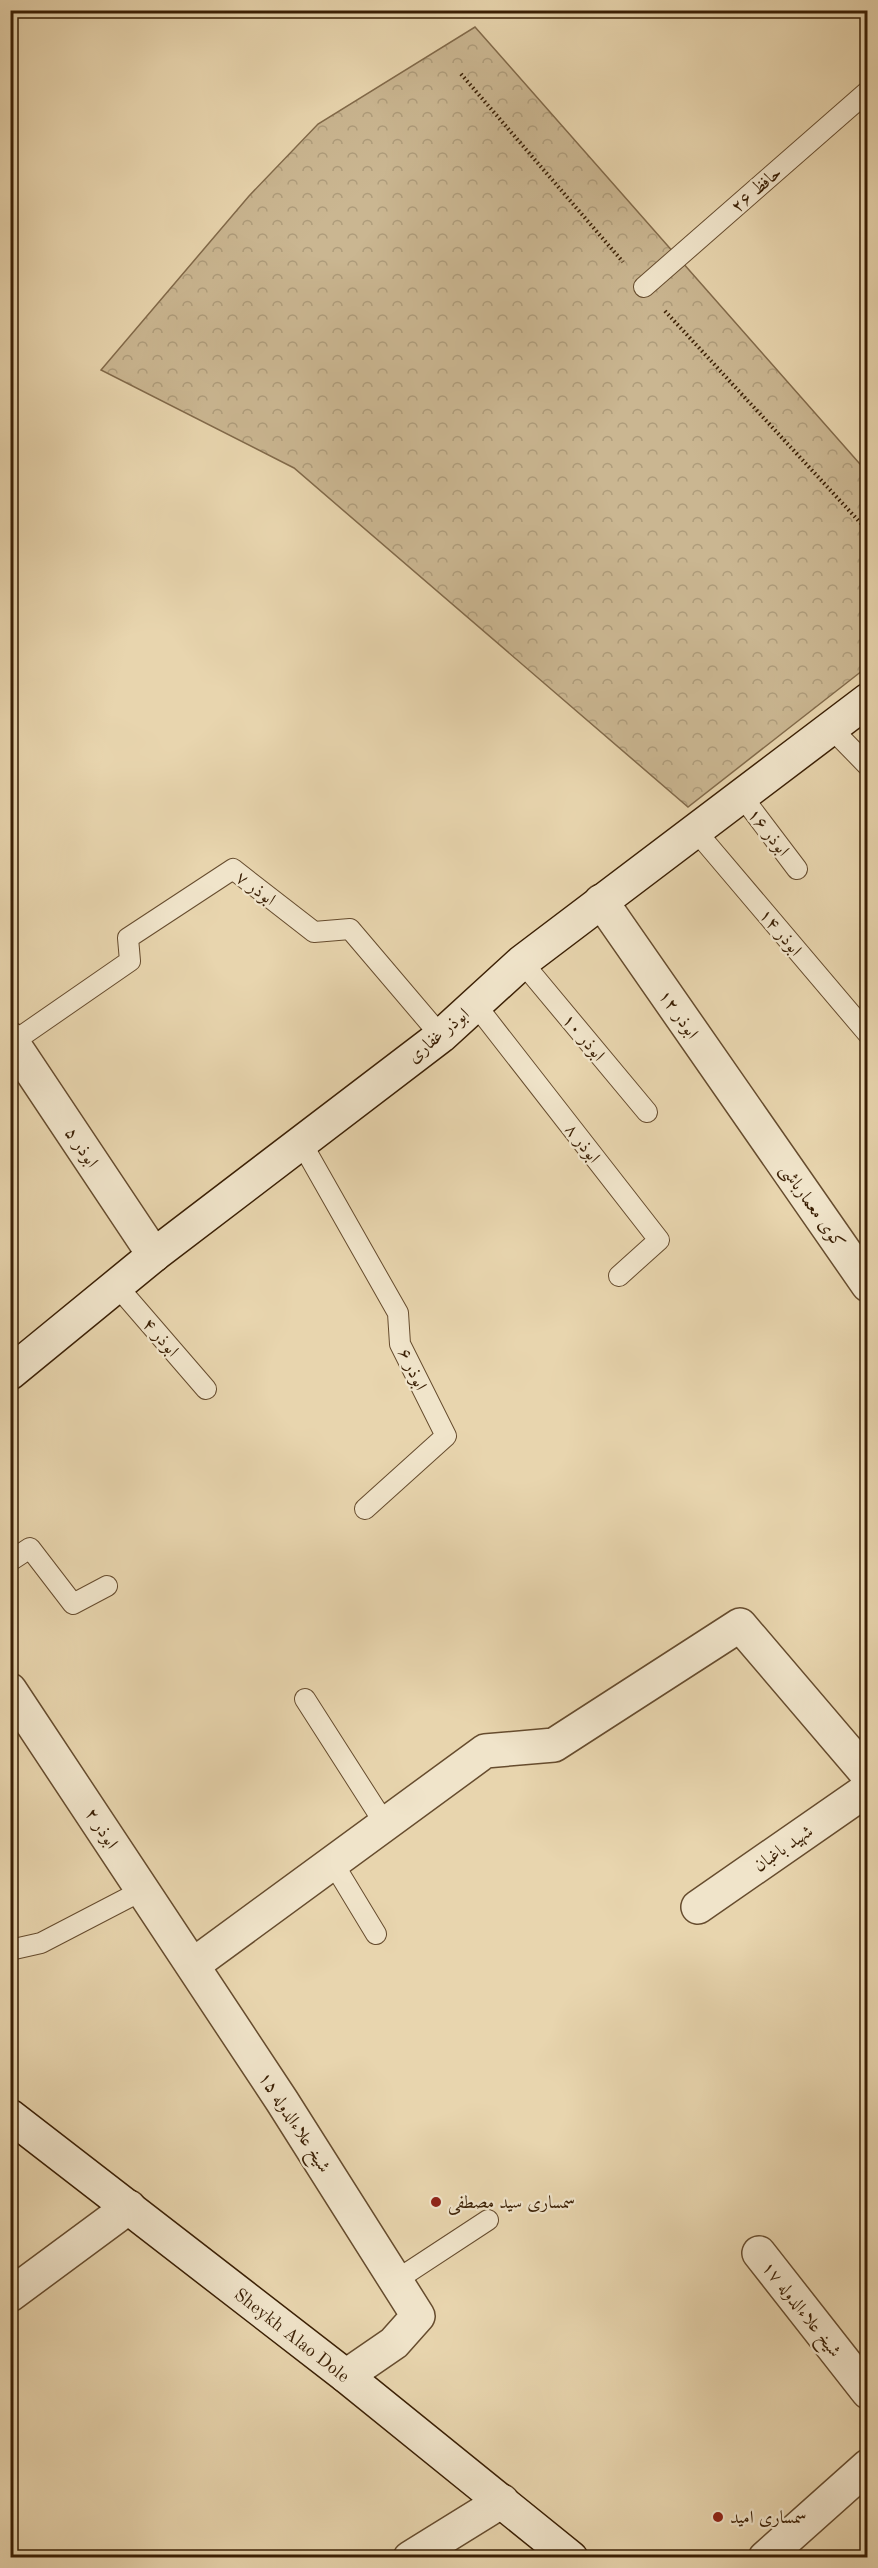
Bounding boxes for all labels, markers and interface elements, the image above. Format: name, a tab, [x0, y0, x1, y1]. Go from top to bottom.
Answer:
street label: حافظ ۲۶	[728, 163, 785, 216]
street label: ابوذر ۱۶	[743, 805, 792, 860]
street label: ابوذر ۷	[232, 868, 279, 910]
street label: ابوذر ۱۴	[755, 906, 805, 960]
street label: ابوذر ۱۲	[654, 987, 701, 1043]
street label: ابوذر غفاری	[404, 1005, 474, 1067]
street label: ابوذر ۱۰	[558, 1011, 608, 1065]
street label: ابوذر ۸	[561, 1121, 603, 1167]
street label: ابوذر ۵	[60, 1124, 101, 1172]
street label: کوی معمارباشی	[774, 1161, 848, 1254]
street label: ابوذر ۴	[138, 1315, 182, 1361]
street label: ابوذر ۶	[394, 1346, 430, 1394]
street label: ابوذر ۲	[81, 1805, 121, 1853]
street label: شهید باغبان	[751, 1822, 817, 1877]
street label: شیخ علاءالدوله ۱۵	[250, 2069, 333, 2179]
place label: سمساری سید مصطفی	[448, 2194, 575, 2215]
marker: سمساری سید مصطفی	[429, 2195, 443, 2209]
street label: شیخ علاءالدوله ۱۷	[754, 2258, 844, 2364]
street label: Sheykh Alao Dole	[230, 2285, 352, 2386]
place label: سمساری امید	[730, 2509, 807, 2528]
marker: سمساری امید	[711, 2510, 725, 2524]

